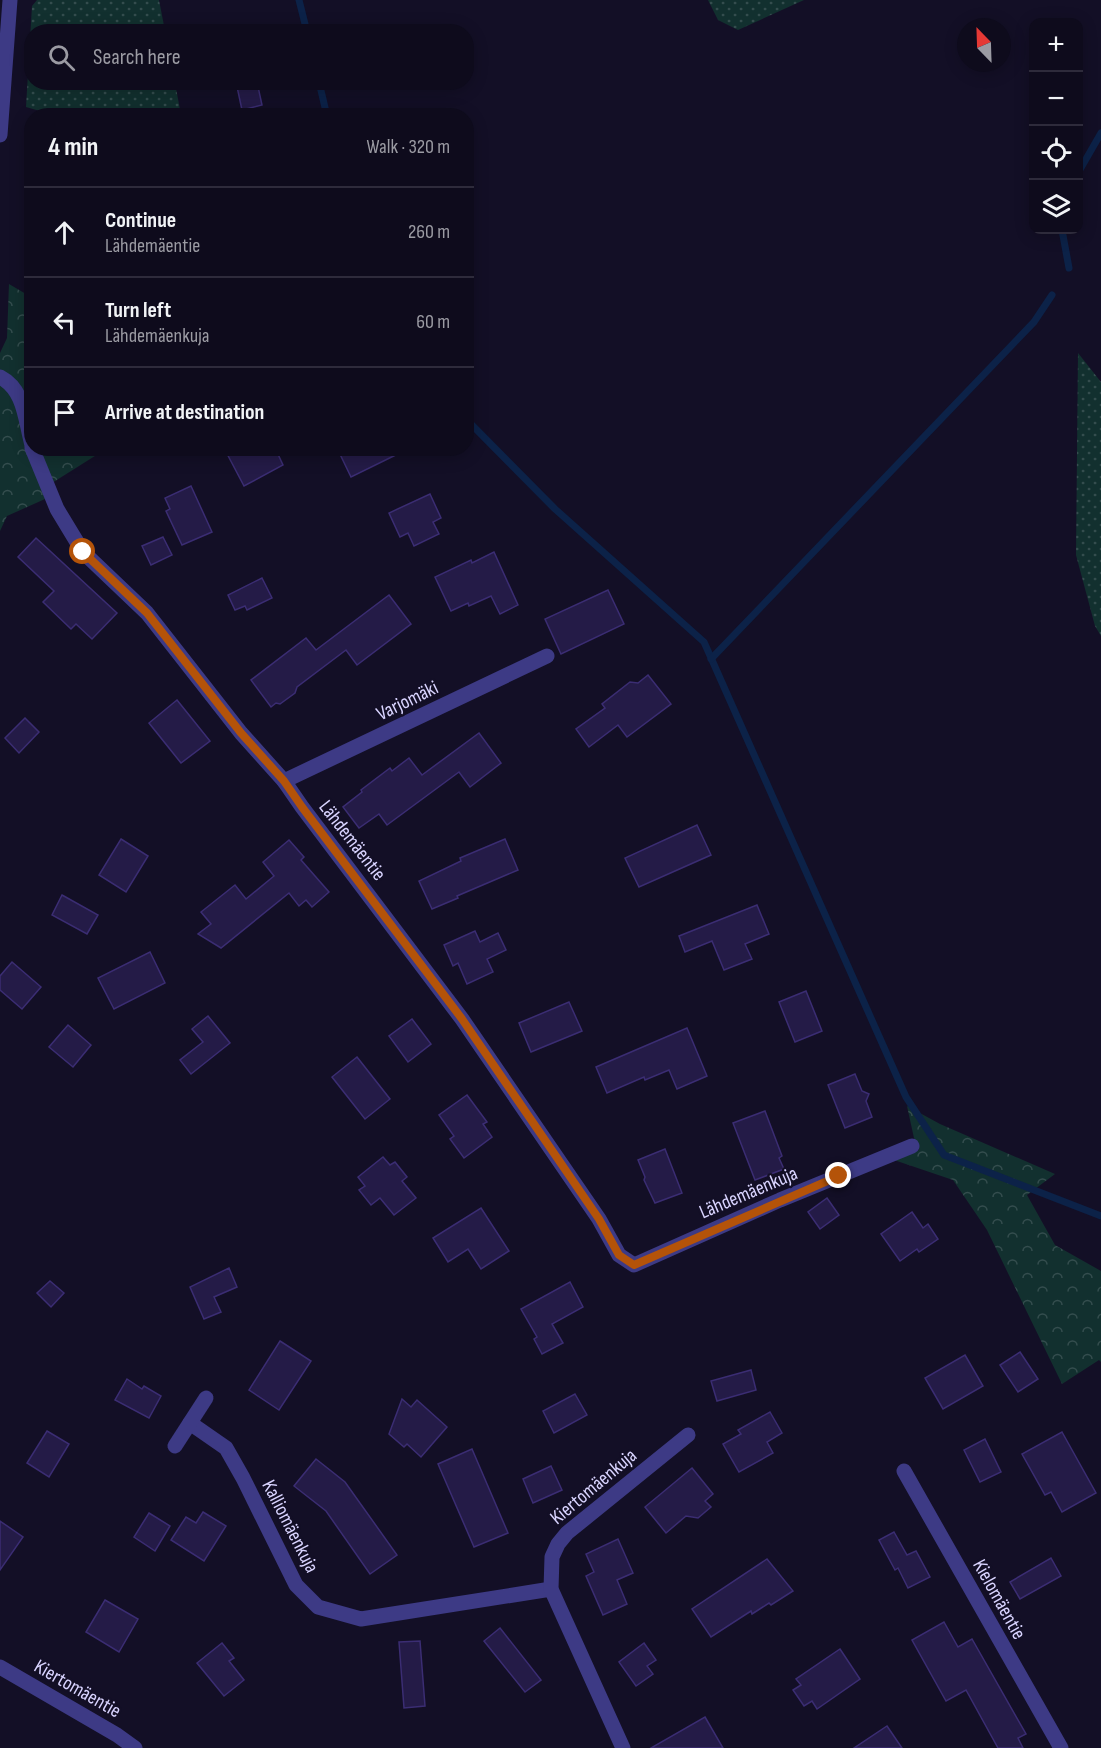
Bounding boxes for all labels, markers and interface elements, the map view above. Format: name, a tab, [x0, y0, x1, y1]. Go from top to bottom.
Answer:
north arrow	[957, 18, 1011, 72]
map controls	[1029, 18, 1083, 234]
button: +	[1029, 18, 1083, 72]
search box	[24, 24, 474, 90]
icon: search	[45, 41, 78, 74]
text: Search here	[93, 44, 180, 71]
button: −	[1029, 72, 1083, 126]
button: locate	[1029, 126, 1083, 180]
text: 4 min	[48, 132, 98, 163]
text: Walk · 320 m	[367, 135, 450, 159]
button: layers	[1029, 180, 1083, 234]
text: Continue	[105, 207, 176, 234]
icon: ahead	[48, 216, 81, 249]
text: 260 m	[408, 220, 450, 244]
text: Lähdemäentie	[105, 234, 200, 258]
text: Turn left	[105, 297, 171, 324]
icon: left	[48, 306, 81, 339]
text: 60 m	[416, 310, 450, 334]
text: Lähdemäenkuja	[105, 324, 209, 348]
icon: arrive	[48, 396, 81, 429]
text: Arrive at destination	[105, 399, 264, 426]
route start	[69, 538, 95, 564]
street label: Varjomäki	[373, 676, 442, 726]
street label: Lähdemäentie	[313, 796, 391, 886]
street label: Lähdemäenkuja	[696, 1161, 801, 1224]
route end	[825, 1162, 851, 1188]
street label: Kiertomäenkuja	[546, 1444, 642, 1530]
street label: Kalliomäenkuja	[257, 1476, 324, 1577]
street label: Kielomäentie	[967, 1555, 1031, 1644]
street label: Kiertomäentie	[30, 1654, 125, 1723]

